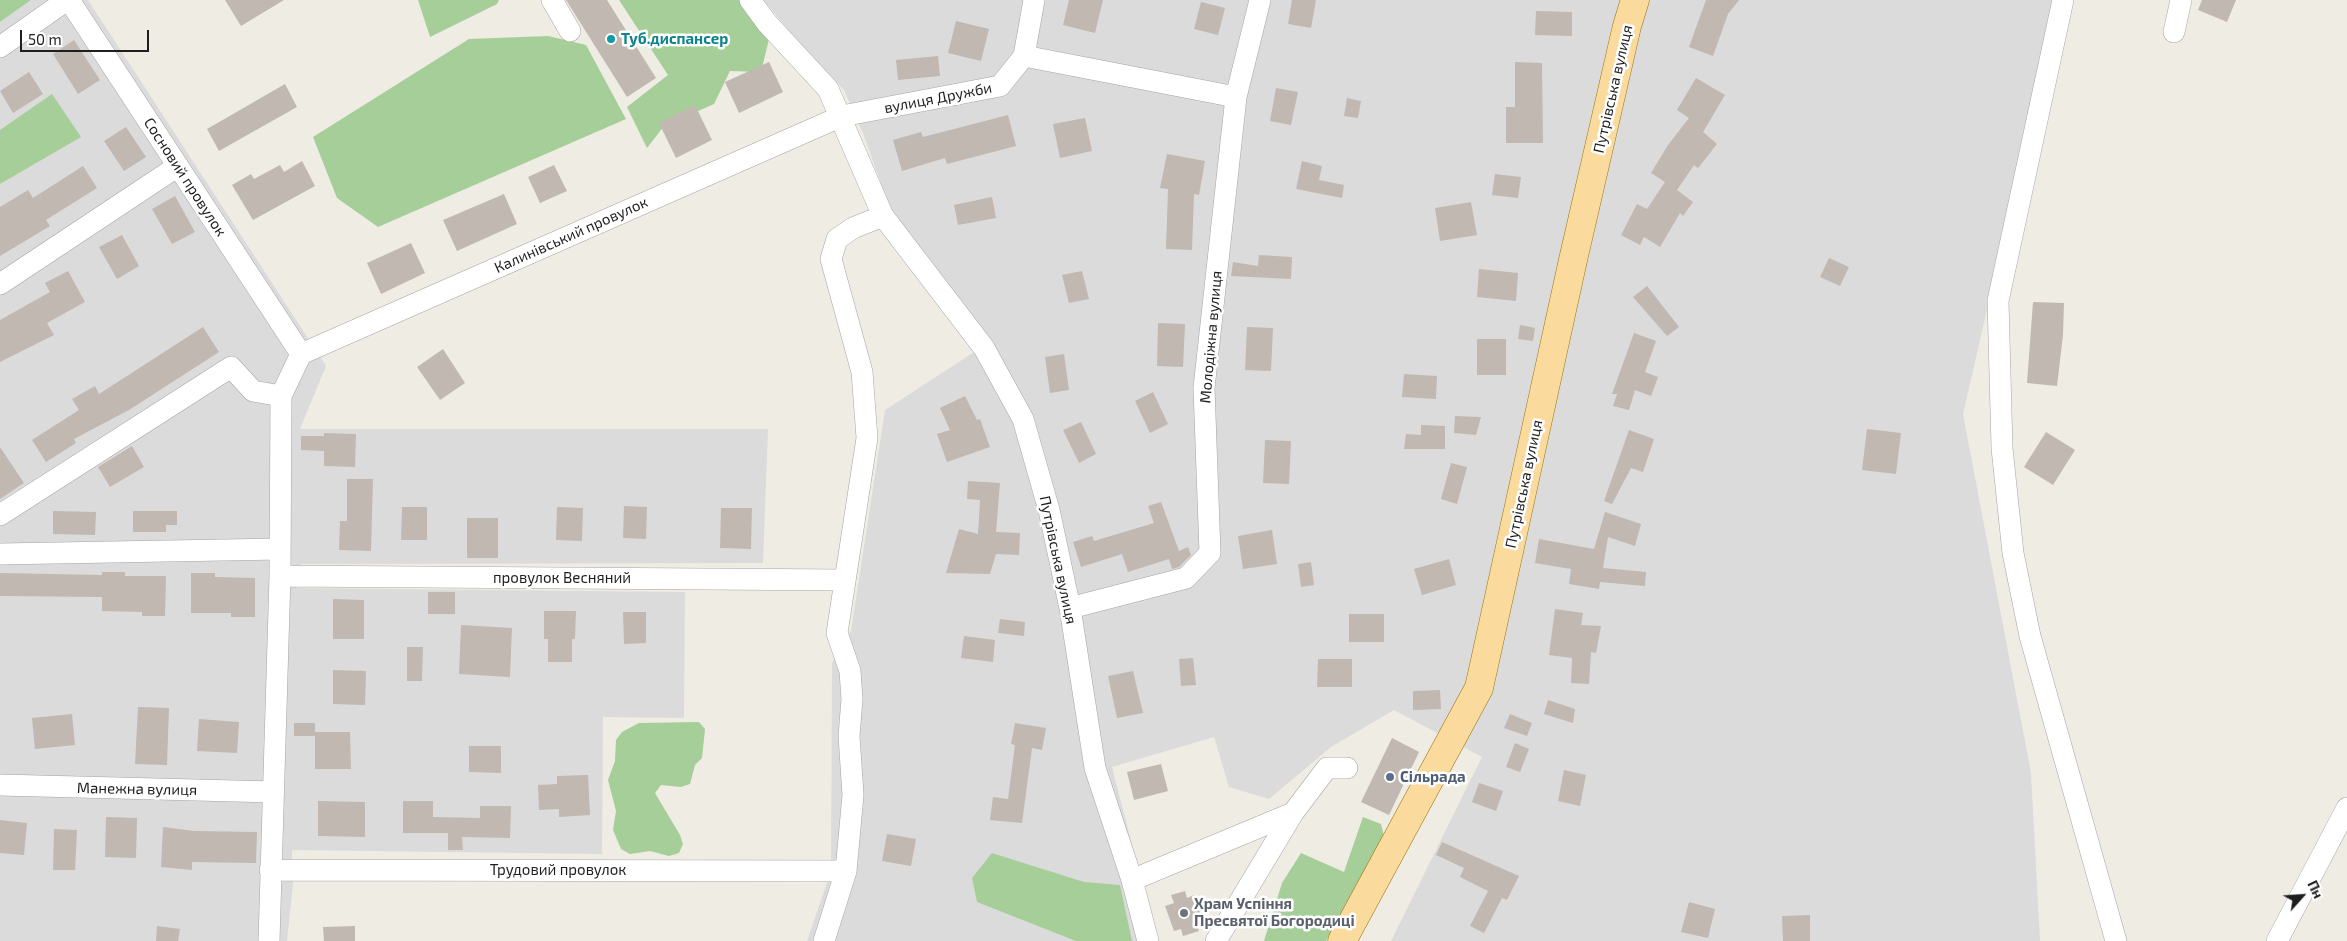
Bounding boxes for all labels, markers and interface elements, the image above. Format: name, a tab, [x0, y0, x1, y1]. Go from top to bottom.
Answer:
scale bar	[22, 20, 151, 52]
street label: Путрівська вулиця	[1590, 23, 1636, 155]
text: 50 m	[28, 30, 62, 48]
place label: Туб.диспансер	[621, 30, 728, 48]
marker: Туб.диспансер	[605, 33, 617, 45]
street label: вулиця Дружби	[882, 79, 994, 117]
street label: Сосновий провулок	[140, 114, 230, 240]
street label: Калинівський провулок	[491, 193, 651, 277]
street label: Молодіжна вулиця	[1196, 270, 1226, 404]
street label: Путрівська вулиця	[1502, 418, 1546, 550]
street label: Путрівська вулиця	[1036, 494, 1080, 626]
street label: провулок Весняний	[493, 569, 631, 587]
place label: Сільрада	[1400, 768, 1466, 786]
marker: Сільрада	[1384, 771, 1396, 783]
street label: Манежна вулиця	[77, 779, 197, 799]
street label: Трудовий провулок	[490, 861, 626, 879]
north arrow	[2277, 871, 2327, 921]
text: Пн	[2304, 877, 2328, 901]
place label: Храм Успіння Пресвятої Богородиці	[1194, 895, 1355, 930]
marker: Храм Успіння Пресвятої Богородиці	[1178, 907, 1190, 919]

